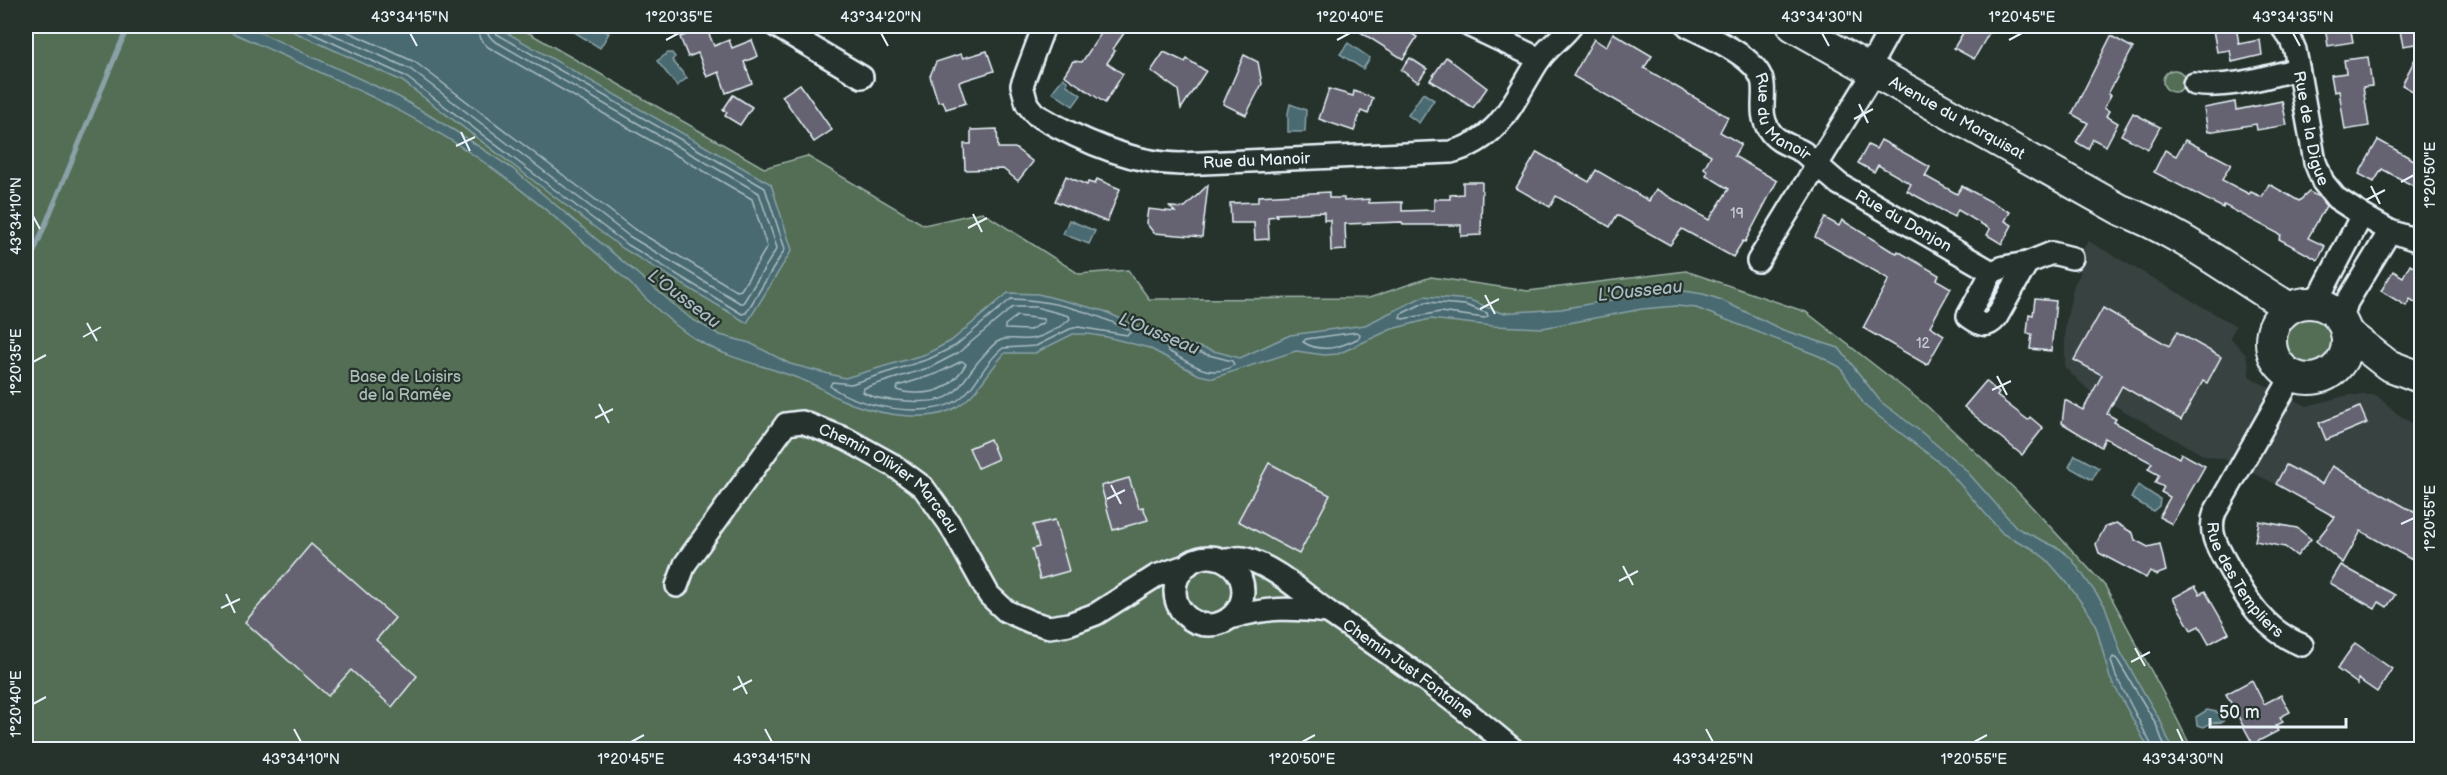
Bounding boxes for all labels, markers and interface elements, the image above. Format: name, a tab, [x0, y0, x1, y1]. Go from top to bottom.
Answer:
text: 43°34'15"N	[371, 8, 449, 27]
text: 1°20'35"E	[645, 8, 713, 27]
text: 43°34'20"N	[840, 8, 922, 27]
text: 1°20'40"E	[1316, 8, 1384, 27]
text: 43°34'30"N	[1781, 8, 1863, 27]
text: 1°20'45"E	[1989, 8, 2056, 27]
text: 43°34'35"N	[2252, 8, 2334, 27]
street label: Rue de la Digue	[2289, 69, 2333, 189]
street label: Rue du Manoir	[1751, 70, 1815, 164]
street label: Avenue du Marquisat	[1886, 72, 2028, 164]
text: 1°20'50"E	[2421, 142, 2440, 208]
street label: Rue du Manoir	[1203, 149, 1311, 172]
text: 43°34'10"N	[7, 177, 26, 255]
street label: Rue du Donjon	[1852, 186, 1955, 256]
house number: 19	[1730, 205, 1744, 222]
water label: L'Ousseau	[644, 265, 724, 333]
water label: L'Ousseau	[1597, 276, 1683, 306]
water label: L'Ousseau	[1116, 308, 1202, 360]
text: 1°20'35"E	[7, 328, 26, 396]
house number: 12	[1916, 335, 1931, 352]
park label: Base de Loisirs de la Ramée	[349, 368, 461, 405]
street label: Chemin Olivier Marceau	[816, 420, 962, 537]
text: 1°20'55"E	[2421, 485, 2440, 551]
street label: Rue des Templiers	[2203, 521, 2287, 642]
street label: Chemin Just Fontaine	[1339, 615, 1477, 723]
text: 1°20'40"E	[7, 670, 26, 738]
scale bar	[2210, 691, 2346, 729]
text: 50 m	[2219, 702, 2260, 723]
text: 43°34'10"N	[262, 750, 340, 769]
text: 1°20'45"E	[598, 750, 665, 769]
text: 43°34'15"N	[733, 750, 811, 769]
text: 1°20'50"E	[1269, 750, 1335, 769]
text: 43°34'25"N	[1672, 750, 1754, 769]
text: 1°20'55"E	[1941, 750, 2007, 769]
text: 43°34'30"N	[2142, 750, 2224, 769]

